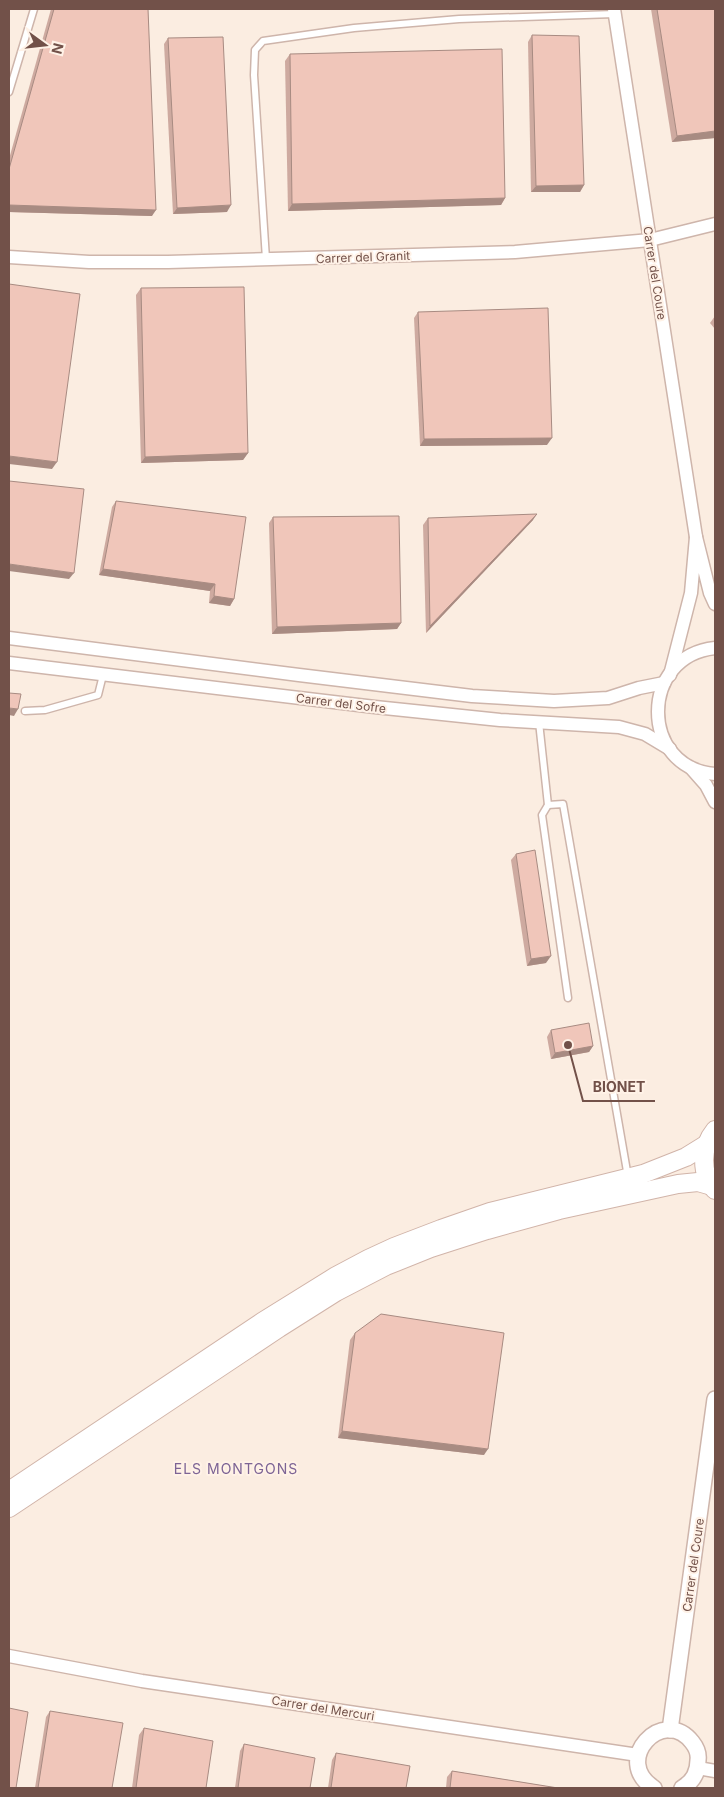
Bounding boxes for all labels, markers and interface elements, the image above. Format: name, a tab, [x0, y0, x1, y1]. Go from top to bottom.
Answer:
north arrow	[20, 20, 70, 70]
text: N	[48, 41, 68, 56]
street label: Carrer del Coure	[640, 225, 670, 321]
street label: Carrer del Granit	[316, 248, 410, 266]
street label: Carrer del Sofre	[295, 690, 387, 716]
callout: BIONET	[583, 1072, 655, 1101]
text: BIONET	[593, 1078, 645, 1095]
district label: ELS MONTGONS	[174, 1460, 298, 1477]
street label: Carrer del Coure	[679, 1517, 707, 1613]
street label: Carrer del Mercuri	[271, 1692, 376, 1724]

